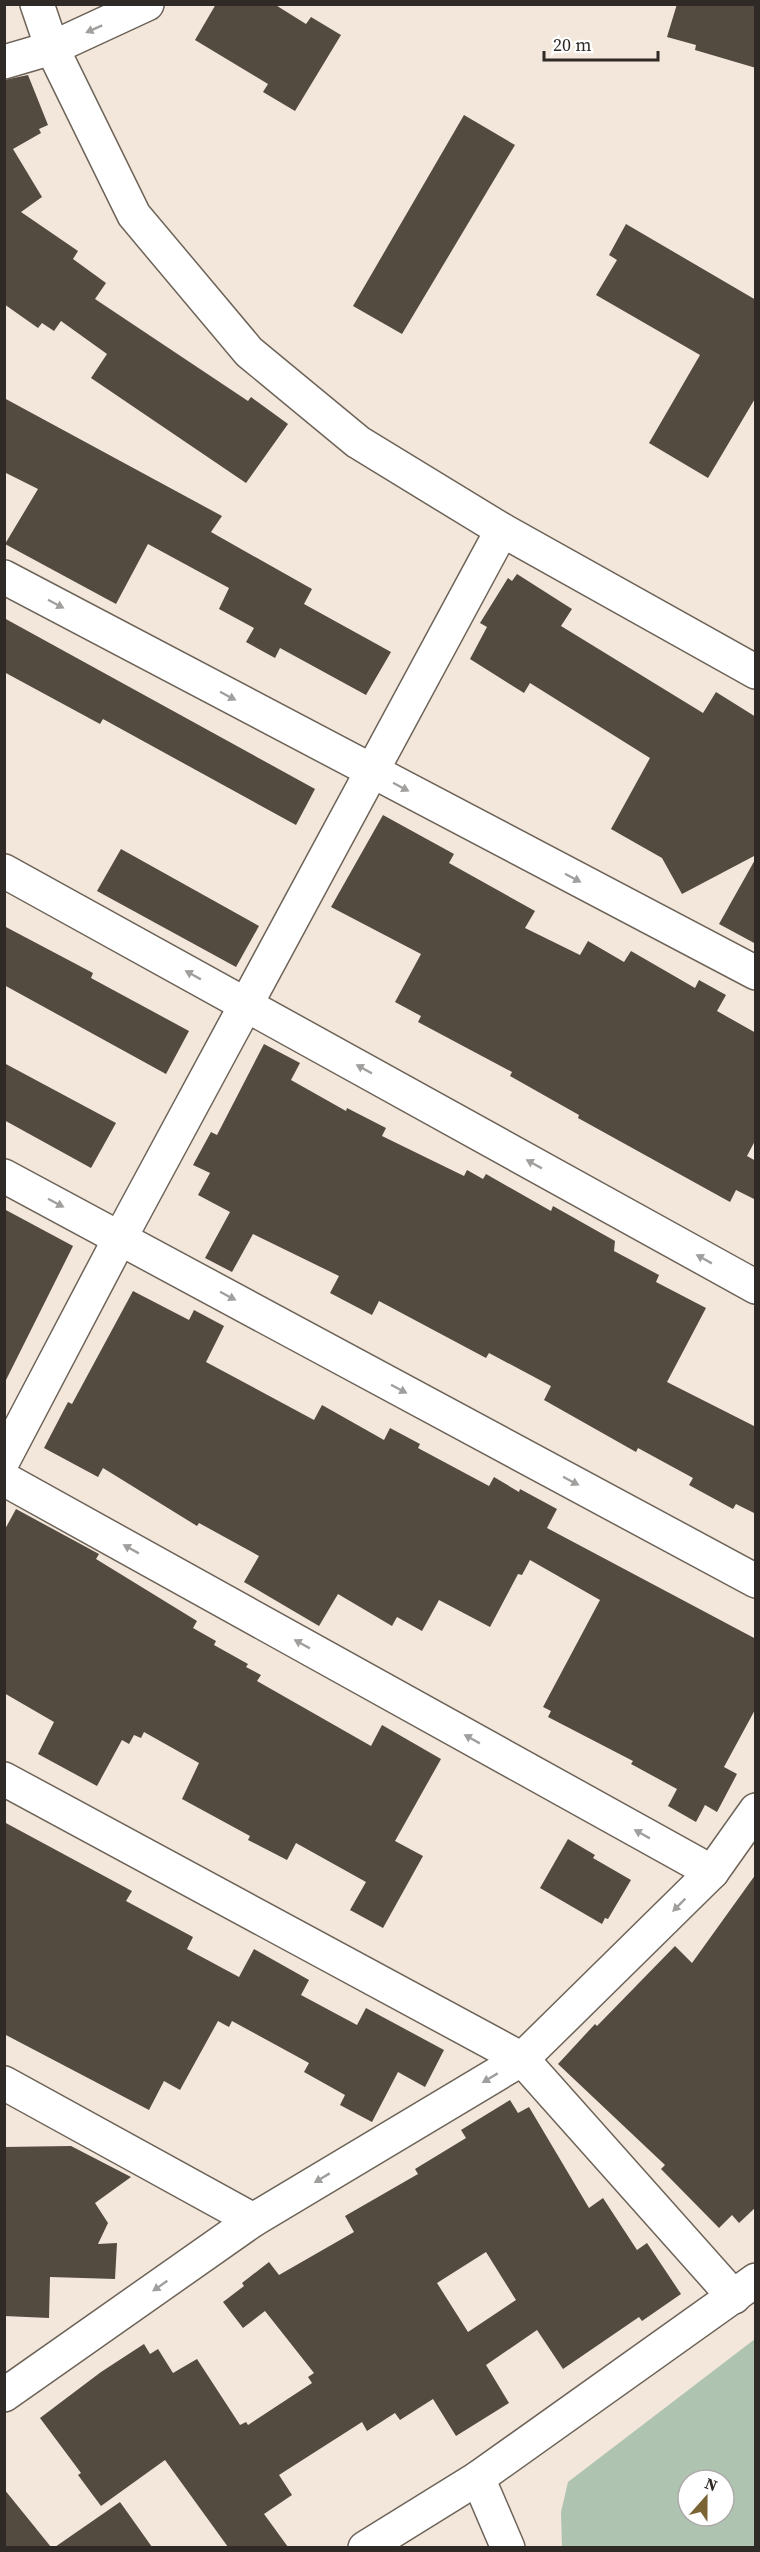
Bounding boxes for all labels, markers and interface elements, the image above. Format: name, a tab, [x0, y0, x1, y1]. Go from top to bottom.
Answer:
one-way arrow	[84, 24, 102, 34]
scale bar	[544, 24, 658, 62]
text: 20 m	[553, 32, 591, 57]
one-way arrow	[47, 599, 65, 609]
one-way arrow	[220, 691, 237, 701]
one-way arrow	[392, 782, 409, 792]
one-way arrow	[565, 873, 582, 883]
one-way arrow	[184, 970, 201, 980]
one-way arrow	[355, 1064, 372, 1074]
one-way arrow	[525, 1159, 542, 1169]
one-way arrow	[48, 1198, 65, 1208]
one-way arrow	[696, 1254, 713, 1264]
one-way arrow	[219, 1291, 236, 1301]
one-way arrow	[391, 1384, 408, 1394]
one-way arrow	[563, 1476, 580, 1486]
one-way arrow	[122, 1544, 139, 1554]
one-way arrow	[293, 1639, 310, 1649]
one-way arrow	[463, 1734, 480, 1744]
one-way arrow	[634, 1829, 651, 1839]
one-way arrow	[673, 1897, 687, 1911]
one-way arrow	[482, 2073, 498, 2084]
one-way arrow	[314, 2173, 331, 2183]
one-way arrow	[152, 2279, 167, 2291]
north arrow	[676, 2468, 736, 2528]
text: N	[702, 2472, 721, 2496]

